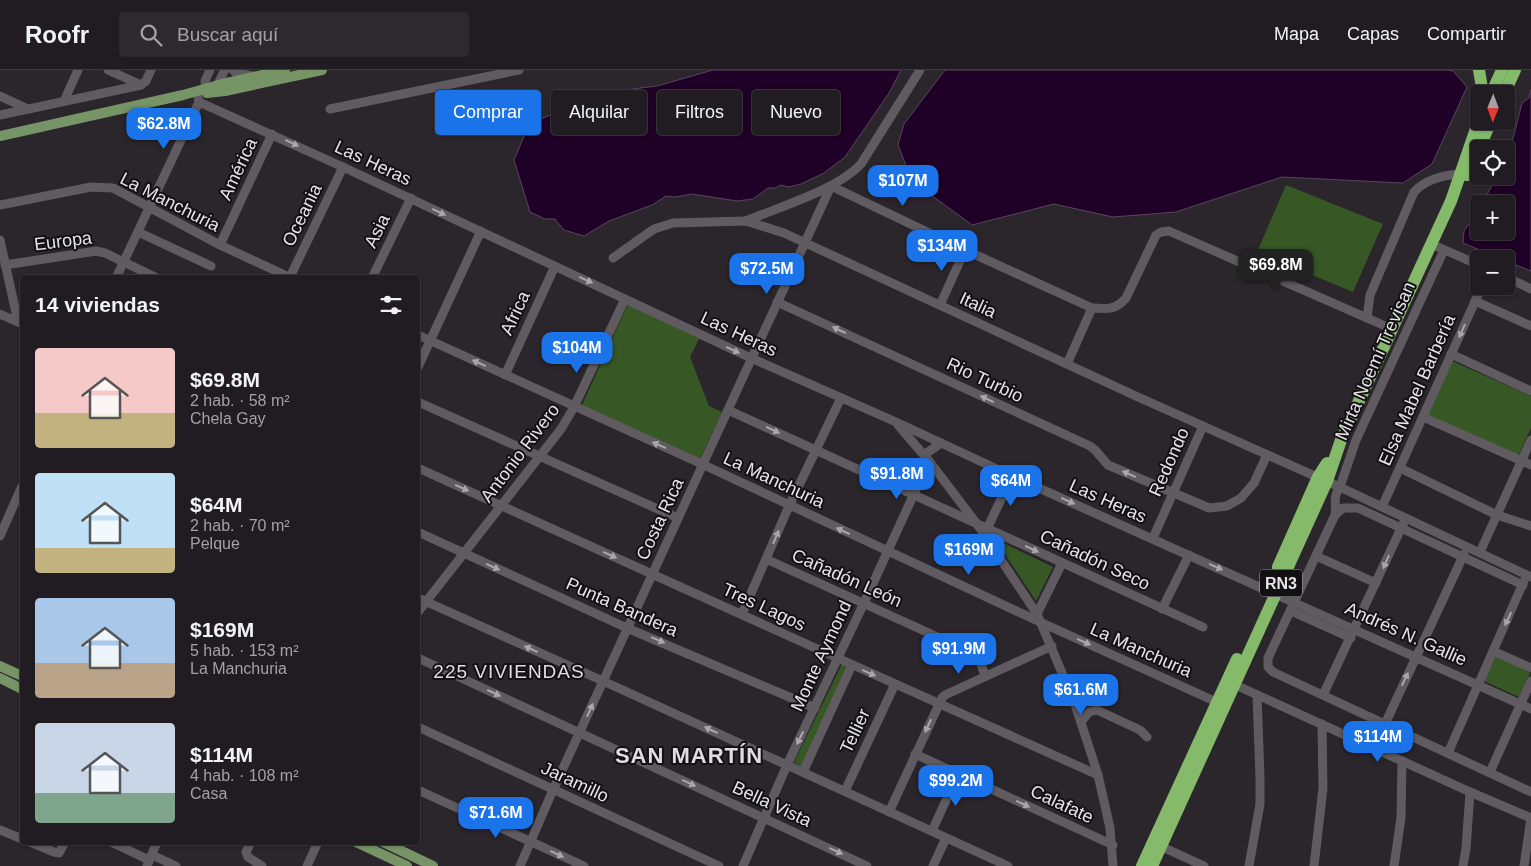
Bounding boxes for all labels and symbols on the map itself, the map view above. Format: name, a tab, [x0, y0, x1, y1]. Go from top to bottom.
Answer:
north arrow	[1470, 85, 1515, 130]
pin: $62.8M	[123, 108, 205, 150]
street label: América	[215, 134, 261, 203]
street label: Las Heras	[332, 137, 414, 189]
one-way arrow	[285, 139, 299, 147]
pin: $107M	[868, 164, 938, 207]
street label: La Manchuria	[117, 168, 224, 236]
street label: Oceania	[278, 180, 326, 250]
one-way arrow	[432, 208, 446, 216]
street label: Asia	[360, 210, 394, 251]
street label: Europa	[33, 227, 94, 254]
pin: $134M	[907, 230, 977, 272]
pin: $69.8M	[1235, 248, 1317, 291]
pin: $72.5M	[726, 252, 808, 295]
one-way arrow	[579, 275, 594, 284]
street label: Mirta Noemí Trevisan	[1331, 279, 1419, 443]
street label: Africa	[496, 287, 534, 338]
street label: Italia	[957, 288, 1000, 323]
street label: Las Heras	[698, 308, 780, 360]
street label: Elsa Mabel Barbería	[1375, 311, 1460, 469]
one-way arrow	[1457, 324, 1465, 338]
one-way arrow	[832, 326, 846, 334]
pin: $104M	[542, 332, 612, 374]
one-way arrow	[726, 346, 740, 354]
street label: Rio Turbio	[944, 354, 1026, 406]
one-way arrow	[472, 359, 486, 367]
one-way arrow	[980, 394, 994, 402]
street label: Antonio Rivero	[476, 400, 564, 506]
street label: Redondo	[1145, 425, 1193, 499]
one-way arrow	[766, 427, 780, 435]
one-way arrow	[652, 441, 666, 449]
street label: La Manchuria	[720, 448, 829, 513]
pin: $91.8M	[856, 458, 938, 500]
pin: $64M	[981, 464, 1041, 507]
one-way arrow	[1122, 469, 1136, 477]
street label: Costa Rica	[632, 474, 688, 563]
street label: Las Heras	[1066, 475, 1150, 527]
one-way arrow	[455, 484, 469, 492]
one-way arrow	[1061, 497, 1075, 505]
one-way arrow	[836, 526, 850, 534]
street label: Cañadón Seco	[1037, 526, 1153, 594]
one-way arrow	[772, 530, 780, 544]
pin: $169M	[934, 534, 1004, 576]
street label: Cañadón León	[789, 545, 905, 611]
one-way arrow	[1025, 545, 1039, 553]
one-way arrow	[603, 551, 617, 559]
one-way arrow	[1381, 555, 1389, 569]
one-way arrow	[1209, 563, 1223, 571]
one-way arrow	[486, 564, 500, 572]
road number: RN3	[1260, 569, 1302, 596]
street label: Punta Bandera	[563, 573, 682, 641]
street label: Tres Lagos	[719, 579, 809, 635]
street label: Monte Aymond	[787, 598, 855, 714]
street label: Andrés N. Gallie	[1342, 598, 1470, 670]
one-way arrow	[1504, 612, 1512, 626]
street label: La Manchuria	[1087, 619, 1196, 682]
pin: $91.9M	[918, 632, 1000, 675]
one-way arrow	[651, 637, 665, 645]
one-way arrow	[1077, 638, 1092, 647]
one-way arrow	[524, 644, 538, 652]
district label: 225 VIVIENDAS	[433, 661, 585, 682]
one-way arrow	[862, 669, 876, 677]
one-way arrow	[1402, 672, 1410, 686]
pin: $61.6M	[1040, 674, 1122, 716]
one-way arrow	[487, 689, 501, 697]
one-way arrow	[586, 703, 594, 717]
street label: Tellier	[836, 705, 874, 757]
one-way arrow	[923, 719, 932, 734]
pin: $114M	[1343, 720, 1413, 763]
one-way arrow	[704, 726, 718, 734]
one-way arrow	[796, 731, 804, 745]
district label: SAN MARTÍN	[615, 743, 763, 768]
street label: Jaramillo	[538, 758, 612, 806]
pin: $99.2M	[915, 764, 997, 807]
street label: Bella Vista	[729, 777, 816, 831]
one-way arrow	[682, 780, 696, 788]
street label: Calafate	[1027, 781, 1097, 827]
pin: $71.6M	[455, 796, 537, 839]
one-way arrow	[1016, 800, 1030, 808]
one-way arrow	[829, 848, 843, 856]
one-way arrow	[550, 850, 564, 858]

